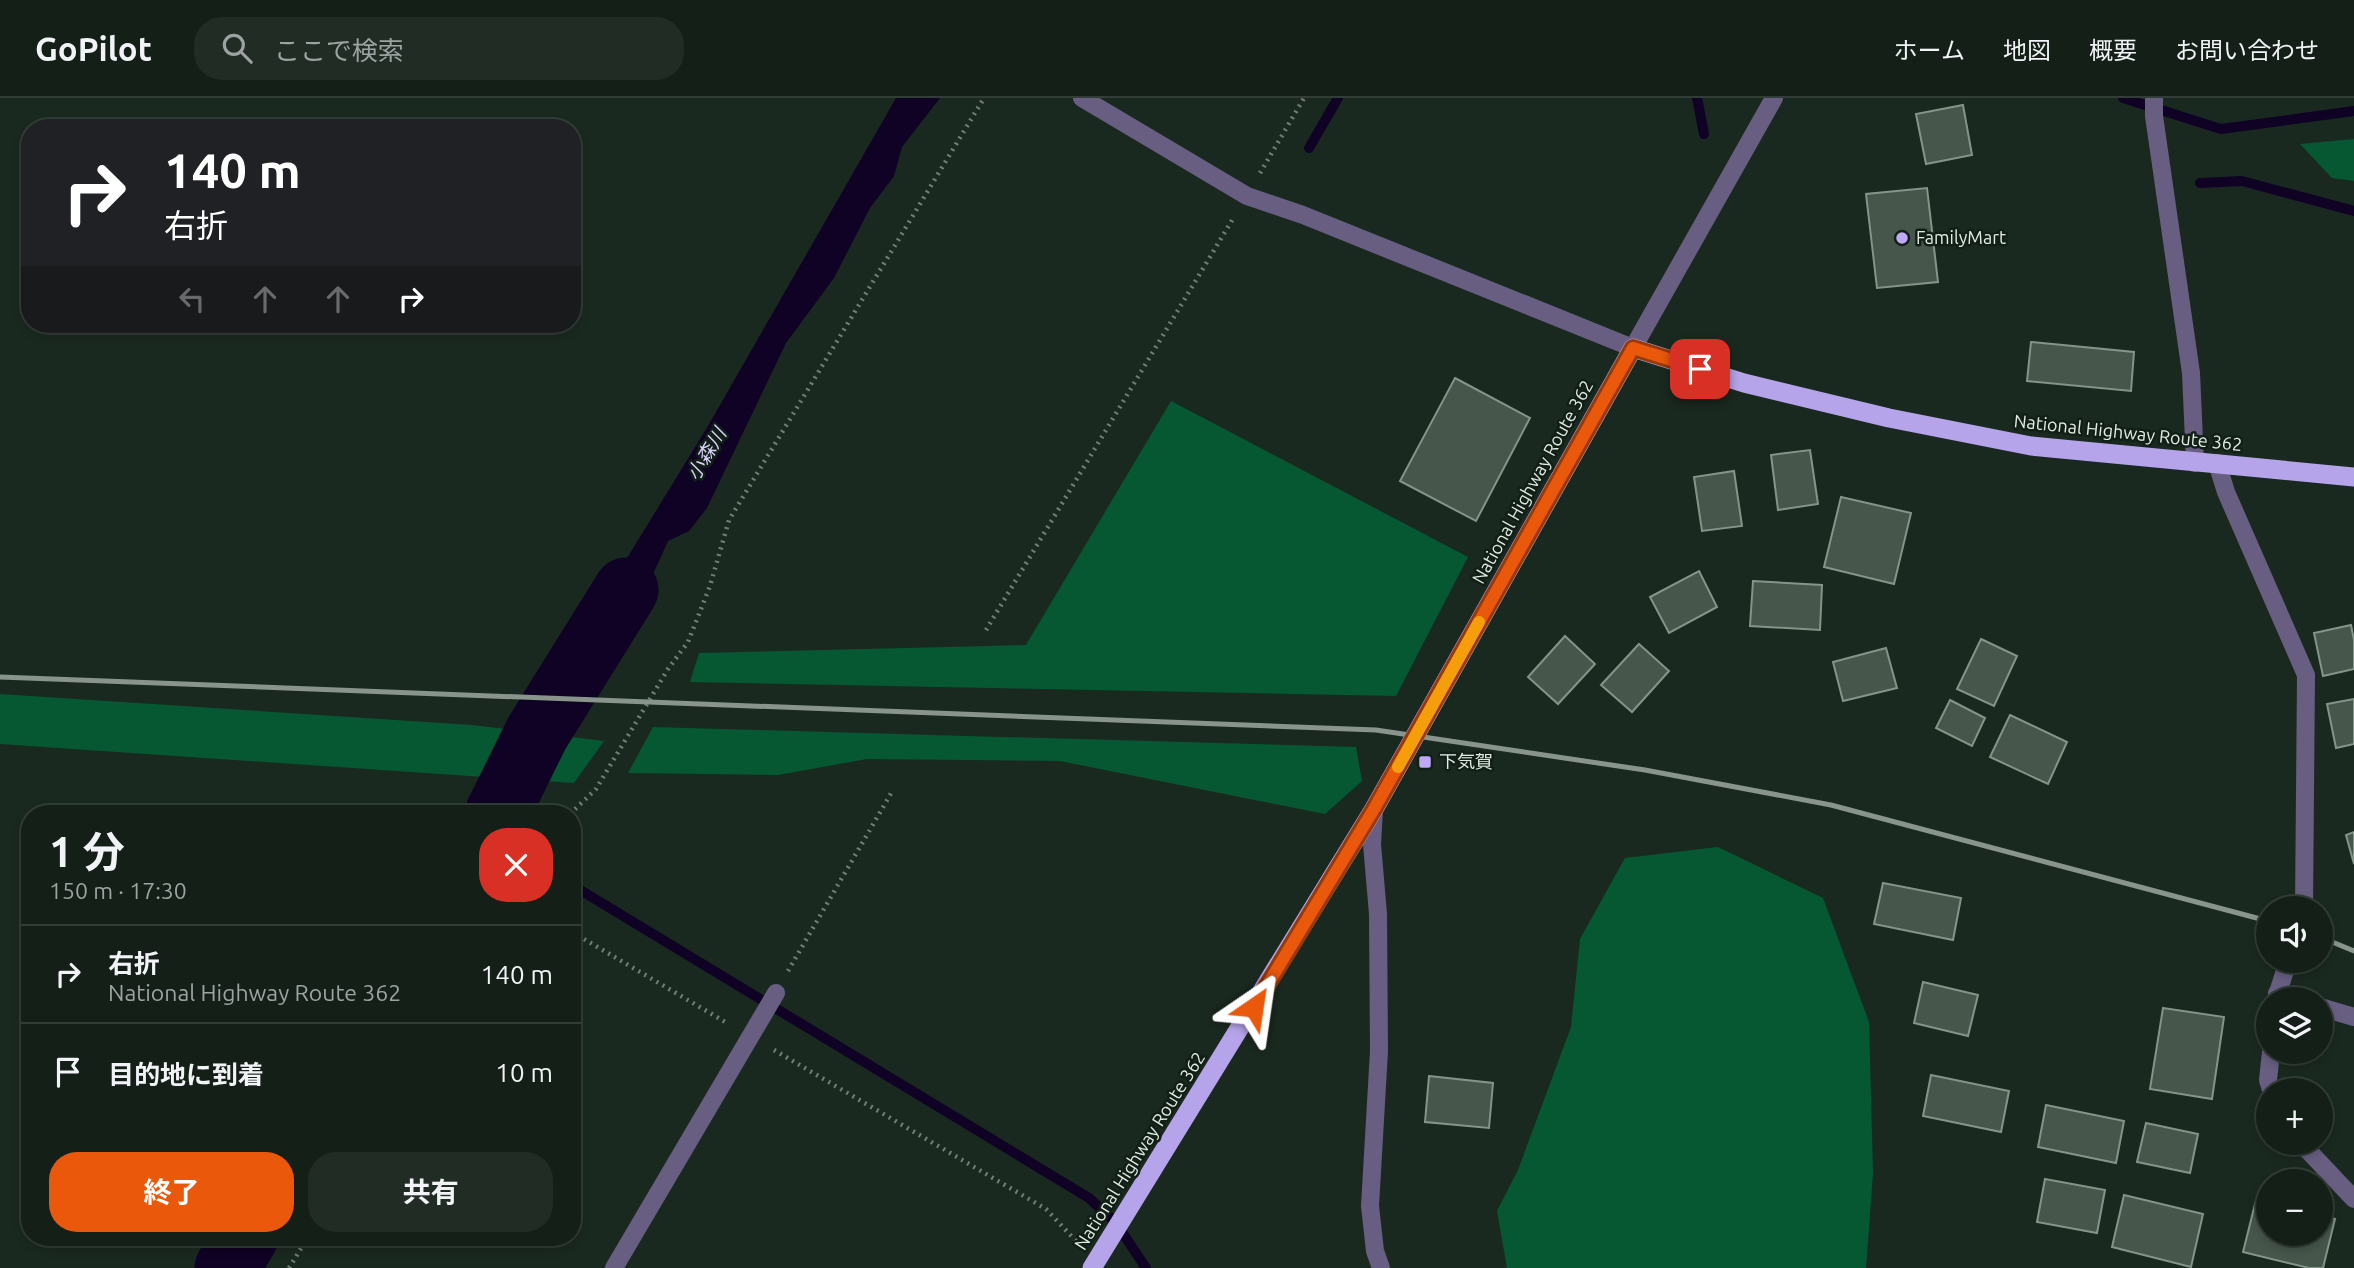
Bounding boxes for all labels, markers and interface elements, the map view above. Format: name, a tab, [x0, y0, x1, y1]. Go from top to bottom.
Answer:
search box	[194, 17, 684, 80]
icon: search	[218, 29, 256, 67]
text: GoPilot	[35, 30, 152, 67]
text: ここで検索	[274, 36, 404, 65]
text: ホーム	[1894, 37, 1965, 64]
text: 地図	[2003, 37, 2051, 64]
text: 概要	[2089, 37, 2137, 64]
text: お問い合わせ	[2175, 37, 2319, 64]
text: 140 m	[164, 142, 301, 197]
icon: right	[49, 147, 140, 238]
text: 右折	[164, 207, 228, 243]
place label: FamilyMart	[1916, 227, 2006, 247]
marker: FamilyMart	[1894, 230, 1910, 246]
icon: left	[173, 280, 211, 318]
icon: ahead	[246, 280, 284, 318]
icon: ahead	[319, 280, 357, 318]
icon: right	[392, 280, 430, 318]
pin	[1670, 339, 1730, 399]
icon: arrive	[1681, 350, 1719, 388]
street label: National Highway Route 362	[1468, 376, 1597, 587]
street label: National Highway Route 362	[2013, 410, 2243, 454]
water label: 小森川	[682, 422, 731, 484]
place label: 下気賀	[1439, 751, 1493, 771]
marker: 下気賀	[1417, 754, 1433, 770]
text: 1 分	[49, 828, 125, 875]
button: close	[479, 828, 553, 902]
text: 150 m · 17:30	[49, 878, 187, 903]
map controls	[2256, 896, 2333, 1246]
button: sound	[2256, 896, 2333, 973]
text: 右折	[108, 949, 160, 978]
icon: right	[49, 955, 87, 993]
text: 140 m	[481, 960, 553, 989]
position arrow	[1217, 970, 1291, 1044]
text: National Highway Route 362	[108, 980, 401, 1005]
button: layers	[2256, 987, 2333, 1064]
street label: National Highway Route 362	[1070, 1048, 1208, 1253]
icon: arrive	[49, 1053, 87, 1091]
text: 10 m	[495, 1058, 553, 1087]
text: 目的地に到着	[108, 1060, 264, 1089]
button: +	[2256, 1078, 2333, 1155]
button: 終了	[49, 1152, 294, 1232]
button: 共有	[308, 1152, 553, 1232]
button: −	[2256, 1169, 2333, 1246]

